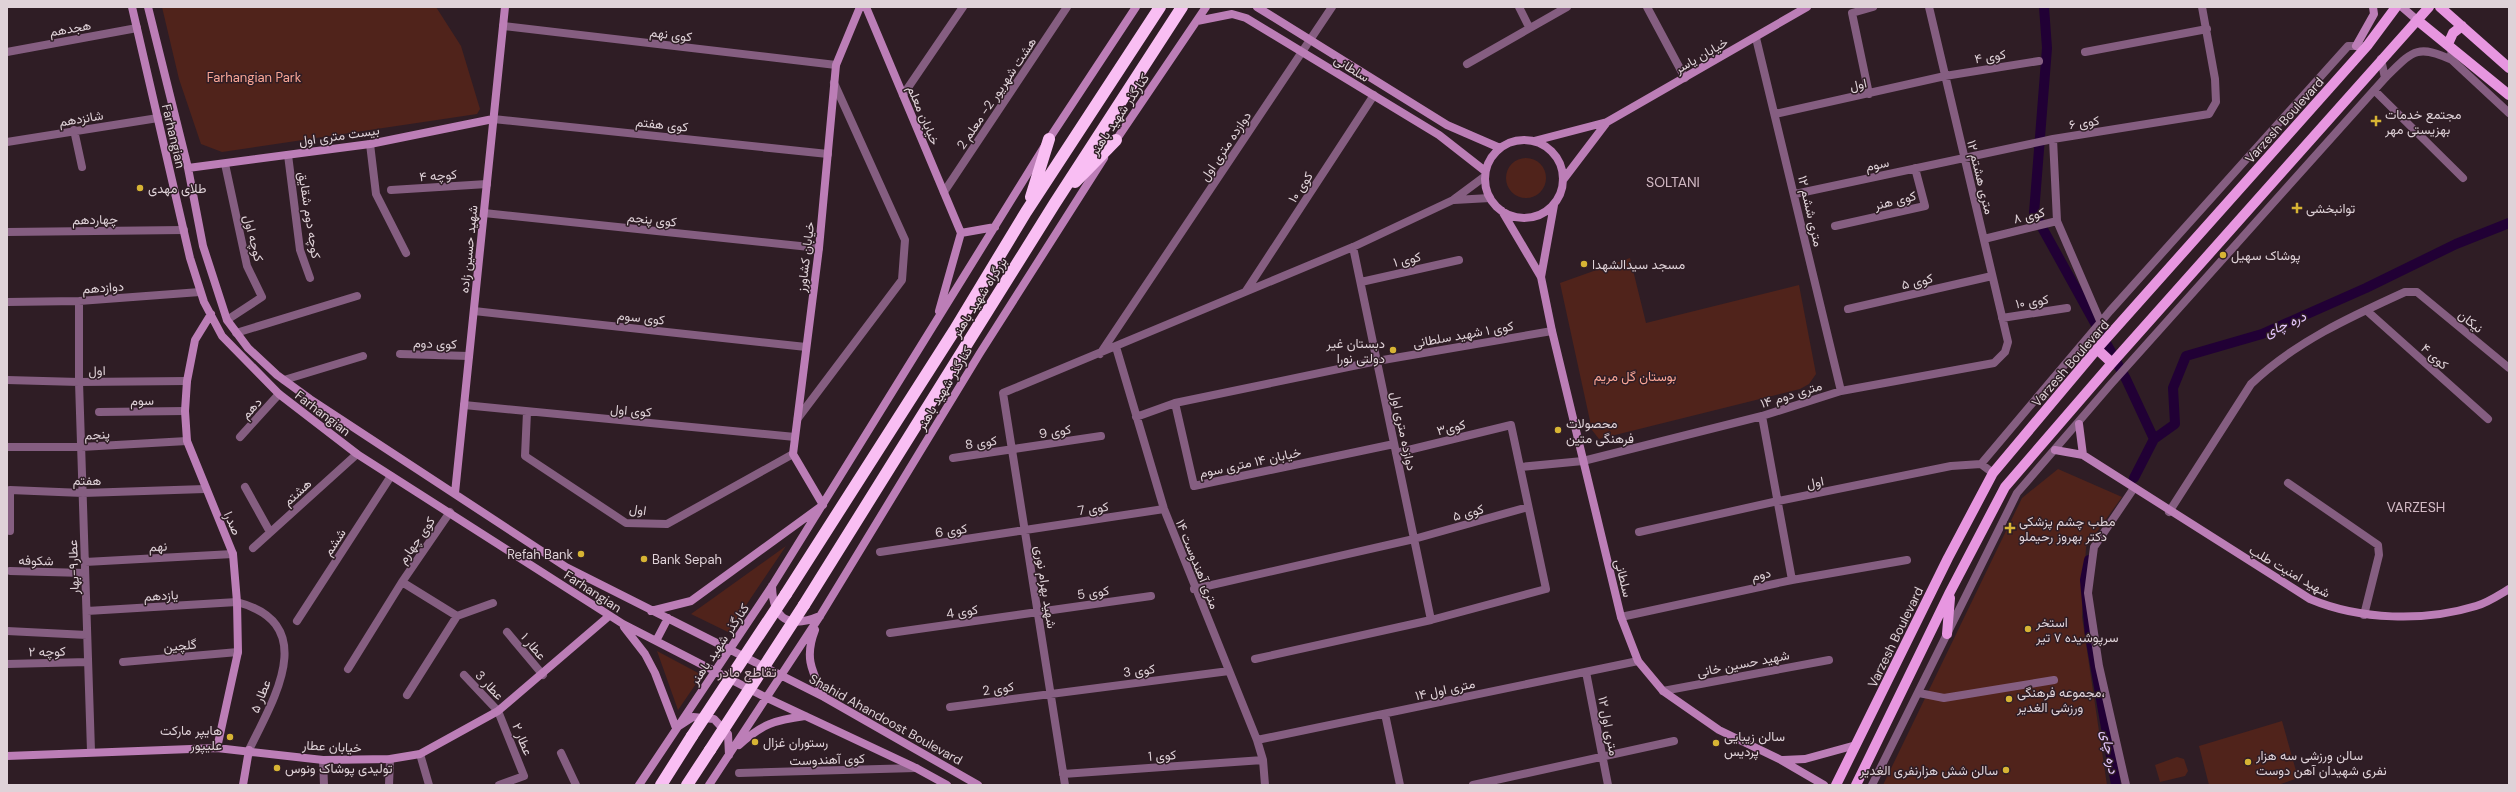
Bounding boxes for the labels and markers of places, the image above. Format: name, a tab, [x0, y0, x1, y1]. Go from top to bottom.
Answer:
place label: مجتمع خدمات بهزیستی مهر	[2384, 106, 2462, 138]
marker: مجتمع خدمات بهزیستی مهر	[2370, 115, 2382, 127]
place label: طلای مهدی	[148, 180, 206, 197]
marker: طلای مهدی	[135, 183, 145, 193]
place label: توانبخشی	[2306, 200, 2355, 217]
marker: توانبخشی	[2291, 202, 2303, 214]
place label: پوشاک سهیل	[2231, 247, 2301, 265]
marker: پوشاک سهیل	[2218, 250, 2228, 260]
place label: مسجد سیدالشهدا	[1592, 256, 1685, 273]
marker: مسجد سیدالشهدا	[1579, 259, 1589, 269]
place label: دبستان غیر دولتی نورا	[1325, 335, 1385, 367]
marker: دبستان غیر دولتی نورا	[1388, 345, 1398, 355]
place label: محصولات فرهنگی متین	[1566, 415, 1634, 447]
marker: محصولات فرهنگی متین	[1553, 425, 1563, 435]
place label: مطب چشم پزشکی دکتر بهروز رحیملو	[2019, 513, 2116, 545]
marker: مطب چشم پزشکی دکتر بهروز رحیملو	[2004, 522, 2016, 534]
place label: Refah Bank	[507, 546, 573, 563]
marker: Refah Bank	[576, 549, 586, 559]
place label: Bank Sepah	[652, 551, 722, 568]
marker: Bank Sepah	[639, 554, 649, 564]
place label: استخر سرپوشیده ۷ تیر	[2035, 614, 2119, 647]
marker: استخر سرپوشیده ۷ تیر	[2023, 624, 2033, 634]
place label: مجموعه فرهنگی، ورزشی الغدیر	[2016, 684, 2105, 716]
marker: مجموعه فرهنگی، ورزشی الغدیر	[2004, 694, 2014, 704]
place label: هایپر مارکت علیپور	[160, 722, 222, 755]
place label: سالن زیبایی پردیس	[1724, 728, 1785, 761]
marker: هایپر مارکت علیپور	[225, 732, 235, 742]
place label: رستوران غزال	[763, 734, 828, 751]
marker: رستوران غزال	[750, 737, 760, 747]
marker: سالن زیبایی پردیس	[1711, 738, 1721, 748]
place label: سالن ورزشی سه هزار نفری شهیدان آهن دوست	[2255, 747, 2387, 779]
marker: سالن ورزشی سه هزار نفری شهیدان آهن دوست	[2243, 757, 2253, 767]
place label: تولیدی پوشاک ونوس	[285, 760, 392, 778]
place label: سالن شش هزارنفری الغدیر	[1859, 762, 1998, 779]
marker: تولیدی پوشاک ونوس	[272, 763, 282, 773]
marker: سالن شش هزارنفری الغدیر	[2001, 765, 2011, 775]

